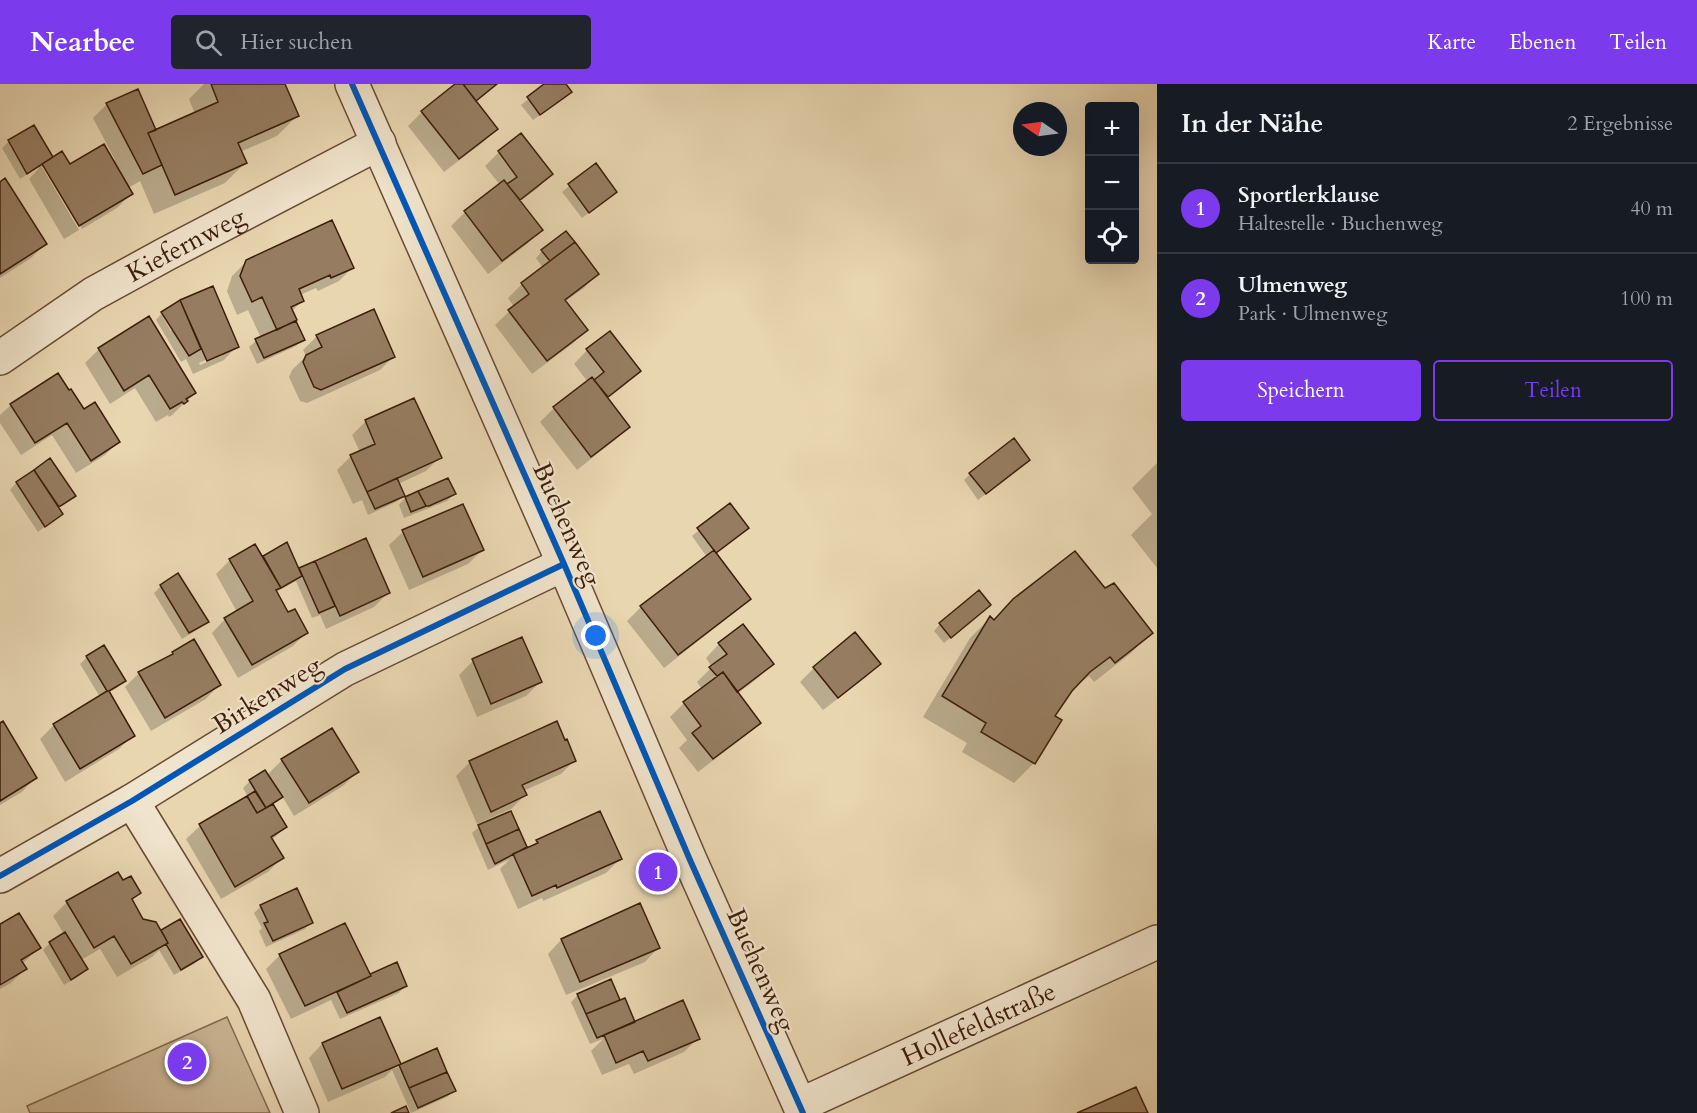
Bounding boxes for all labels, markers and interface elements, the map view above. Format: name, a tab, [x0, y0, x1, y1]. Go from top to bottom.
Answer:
search box	[171, 15, 591, 69]
text: Nearbee	[30, 23, 135, 61]
icon: search	[192, 26, 225, 59]
text: Hier suchen	[240, 27, 353, 57]
text: Karte	[1428, 28, 1476, 57]
text: Ebenen	[1509, 28, 1576, 57]
text: Teilen	[1609, 28, 1667, 57]
north arrow	[1013, 102, 1067, 156]
map controls	[1085, 102, 1139, 264]
button: +	[1085, 102, 1139, 156]
text: In der Nähe	[1181, 106, 1323, 141]
text: 2 Ergebnisse	[1567, 110, 1673, 137]
button: −	[1085, 156, 1139, 210]
text: Sportlerklause	[1238, 180, 1380, 210]
text: 1	[1195, 195, 1206, 222]
text: 40 m	[1630, 195, 1673, 222]
street label: Kiefernweg	[120, 198, 251, 290]
button: locate	[1085, 210, 1139, 264]
text: Haltestelle · Buchenweg	[1238, 210, 1442, 237]
text: Ulmenweg	[1238, 270, 1347, 300]
text: 2	[1195, 285, 1206, 312]
text: 100 m	[1620, 285, 1673, 312]
text: Park · Ulmenweg	[1238, 300, 1387, 327]
button: Speichern	[1181, 360, 1421, 421]
button: Teilen	[1433, 360, 1673, 421]
street label: Buchenweg	[524, 457, 610, 592]
your location	[581, 621, 610, 650]
street label: Birkenweg	[206, 648, 328, 742]
pin: 1	[638, 850, 678, 894]
street label: Buchenweg	[718, 903, 804, 1038]
street label: Hollefeldstraße	[896, 973, 1061, 1074]
pin: 2	[168, 1040, 207, 1084]

